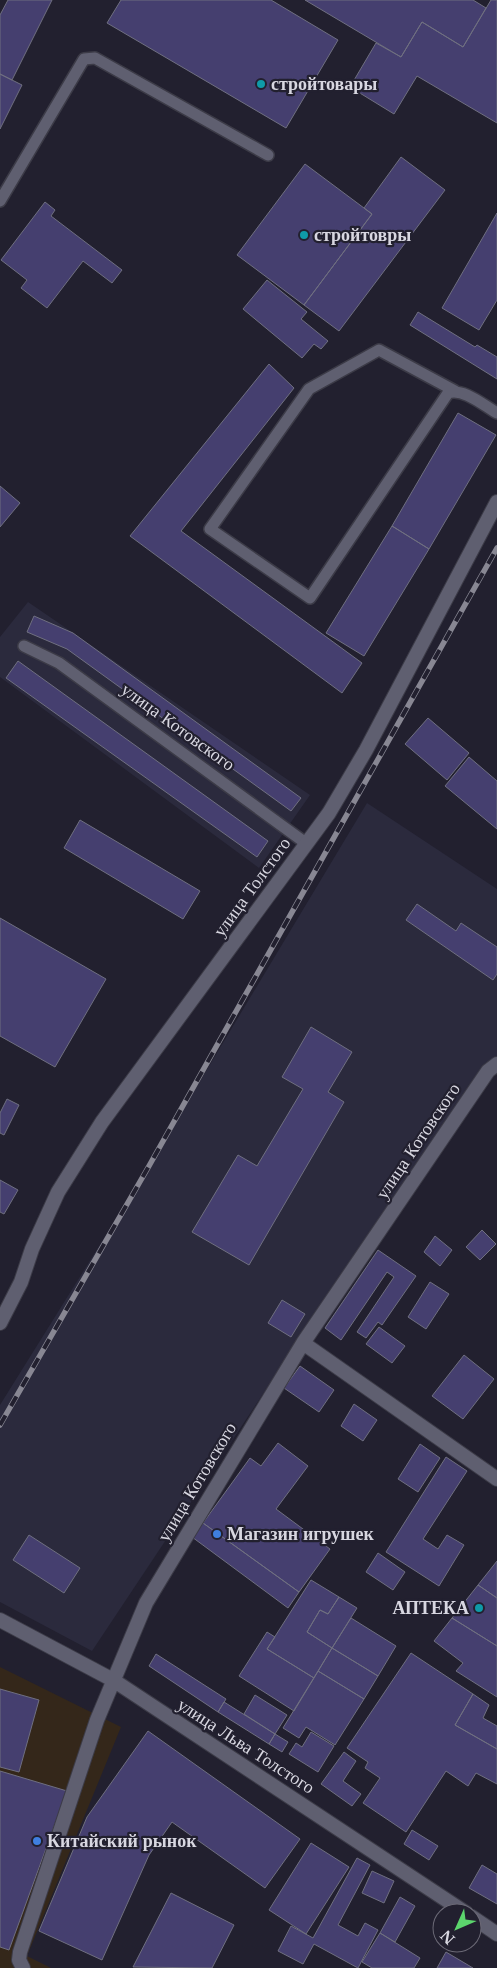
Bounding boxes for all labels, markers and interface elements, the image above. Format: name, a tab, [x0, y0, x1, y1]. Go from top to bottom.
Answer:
place label: стройтовары	[271, 73, 377, 95]
marker: стройтовары	[255, 78, 267, 90]
place label: стройтовры	[314, 224, 411, 246]
marker: стройтовры	[298, 229, 310, 241]
street label: улица Котовского	[117, 678, 239, 776]
street label: улица Толстого	[209, 833, 295, 941]
street label: улица Котовского	[371, 1079, 465, 1203]
street label: улица Котовского	[153, 1418, 241, 1546]
place label: Магазин игрушек	[227, 1523, 374, 1545]
marker: Магазин игрушек	[211, 1528, 223, 1540]
place label: АПТЕКА	[392, 1597, 469, 1619]
marker: АПТЕКА	[473, 1602, 485, 1614]
street label: улица Льва Толстого	[173, 1693, 319, 1799]
place label: Китайский рынок	[47, 1830, 197, 1852]
marker: Китайский рынок	[31, 1835, 43, 1847]
north arrow	[432, 1903, 482, 1953]
text: N	[437, 1926, 459, 1948]

